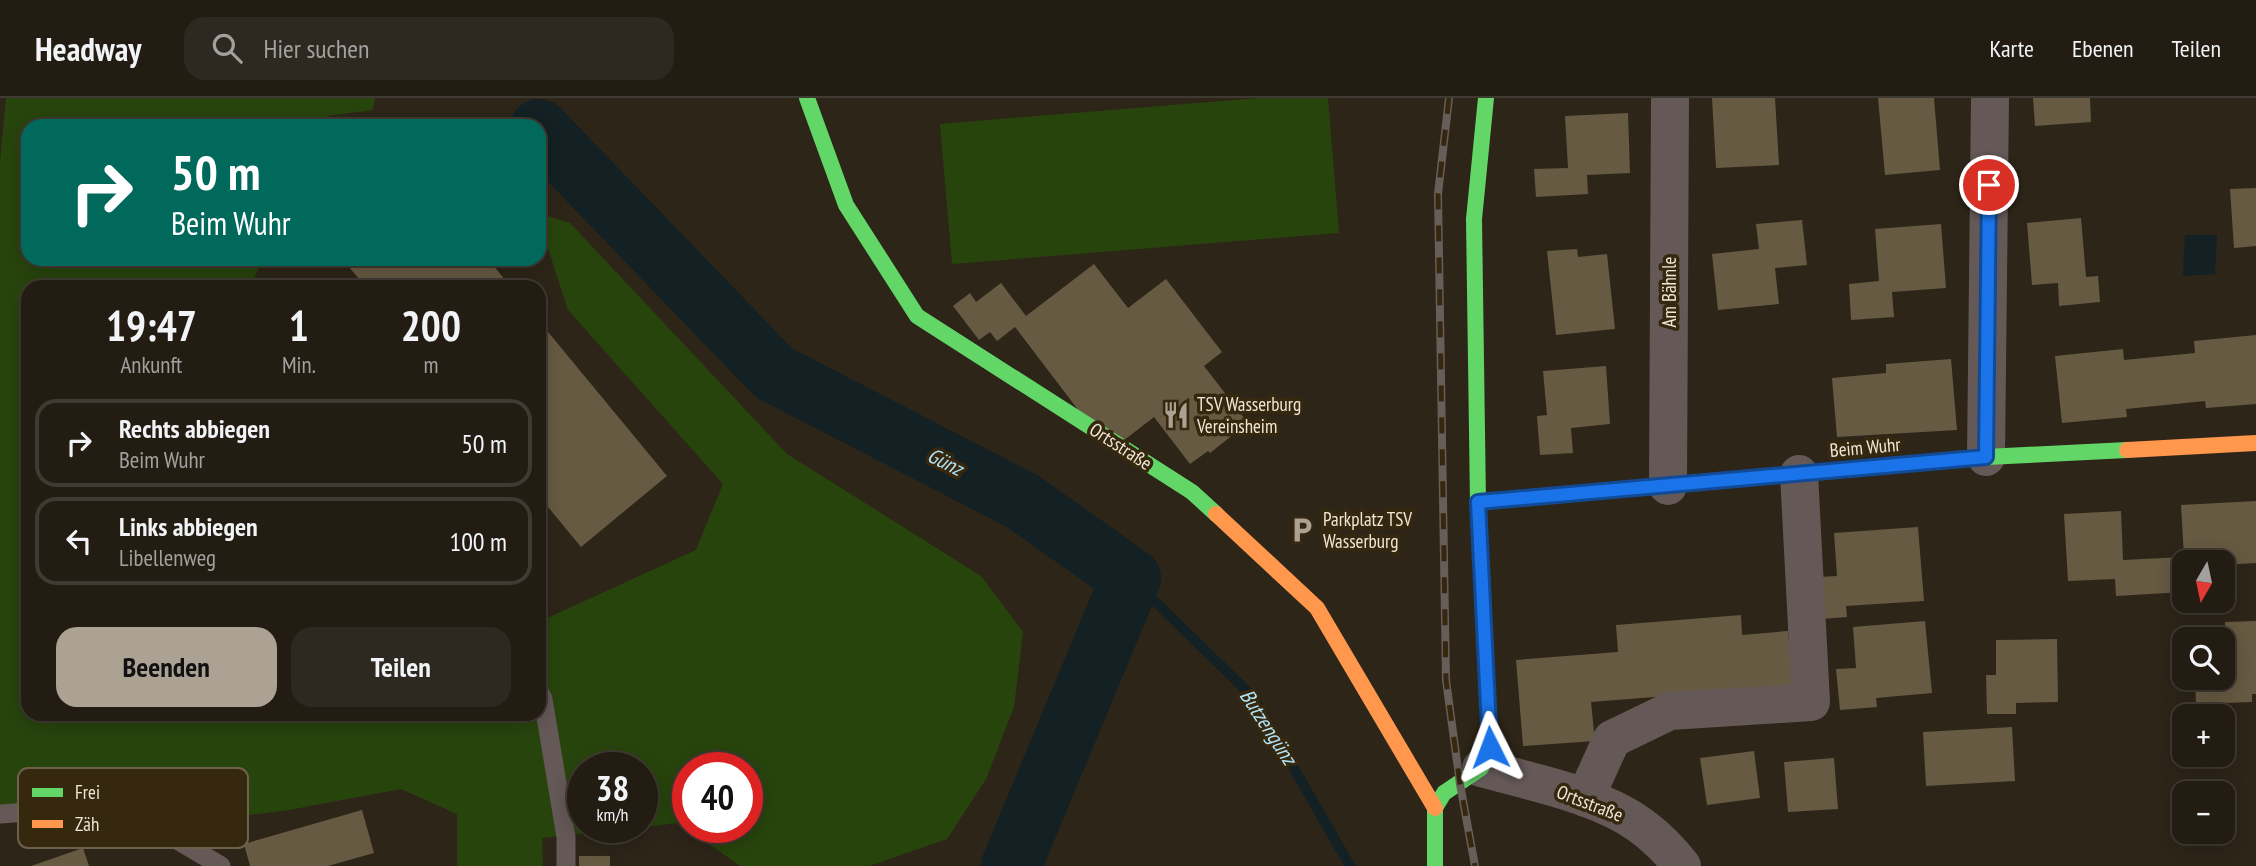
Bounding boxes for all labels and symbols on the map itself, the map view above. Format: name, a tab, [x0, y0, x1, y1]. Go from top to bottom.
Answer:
pin	[1959, 155, 2019, 215]
street label: Am Bähnle	[1657, 256, 1681, 327]
place label: TSV Wasserburg Vereinsheim	[1196, 392, 1301, 438]
restaurant icon: TSV Wasserburg Vereinsheim	[1161, 400, 1191, 430]
street label: Ortsstraße	[1085, 417, 1157, 475]
street label: Beim Wuhr	[1829, 432, 1902, 462]
water label: Günz	[923, 441, 970, 483]
place label: Parkplatz TSV Wasserburg	[1323, 507, 1412, 553]
parking icon: Parkplatz TSV Wasserburg	[1287, 515, 1317, 545]
north arrow	[2172, 550, 2235, 612]
water label: Butzengünz	[1234, 684, 1304, 772]
position arrow	[1453, 710, 1527, 784]
speed limit sign: 40	[672, 752, 763, 843]
legend	[18, 768, 248, 848]
street label: Ortsstraße	[1553, 779, 1627, 827]
text: Frei	[75, 780, 100, 804]
text: Zäh	[75, 812, 99, 836]

